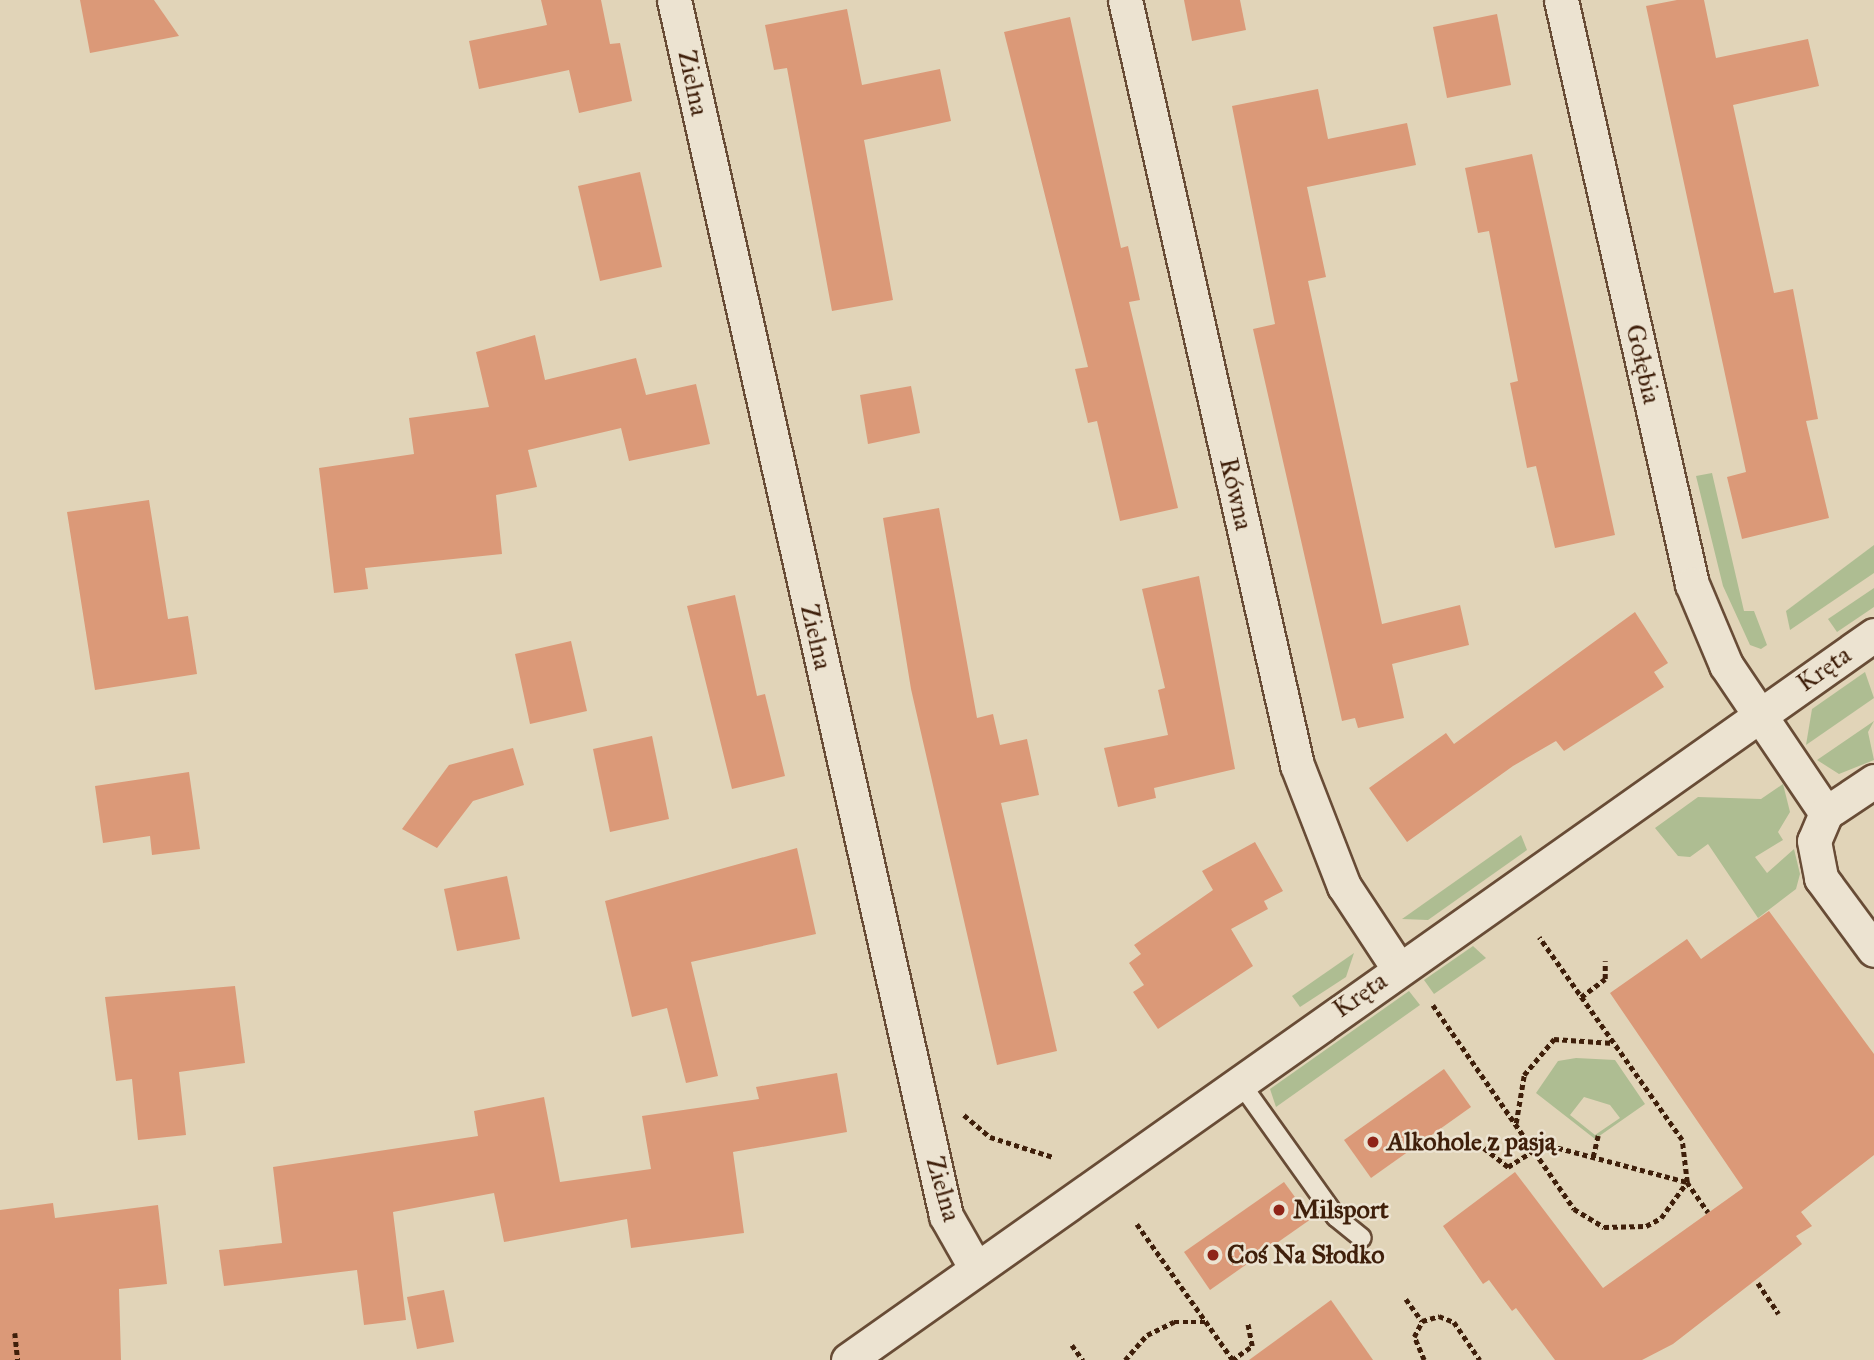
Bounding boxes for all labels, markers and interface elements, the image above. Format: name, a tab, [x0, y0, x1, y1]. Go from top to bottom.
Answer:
street label: Zielna	[671, 47, 715, 119]
street label: Gołębia	[1619, 321, 1667, 407]
street label: Równa	[1213, 455, 1259, 533]
street label: Zielna	[793, 601, 839, 673]
street label: Kręta	[1791, 639, 1857, 699]
street label: Kręta	[1327, 965, 1393, 1025]
place label: Alkohole z pasją	[1387, 1126, 1556, 1158]
marker: Alkohole z pasją	[1365, 1134, 1381, 1150]
street label: Zielna	[919, 1153, 967, 1225]
place label: Milsport	[1293, 1194, 1389, 1226]
marker: Milsport	[1271, 1202, 1287, 1218]
place label: Coś Na Słodko	[1227, 1239, 1384, 1271]
marker: Coś Na Słodko	[1205, 1247, 1221, 1263]

